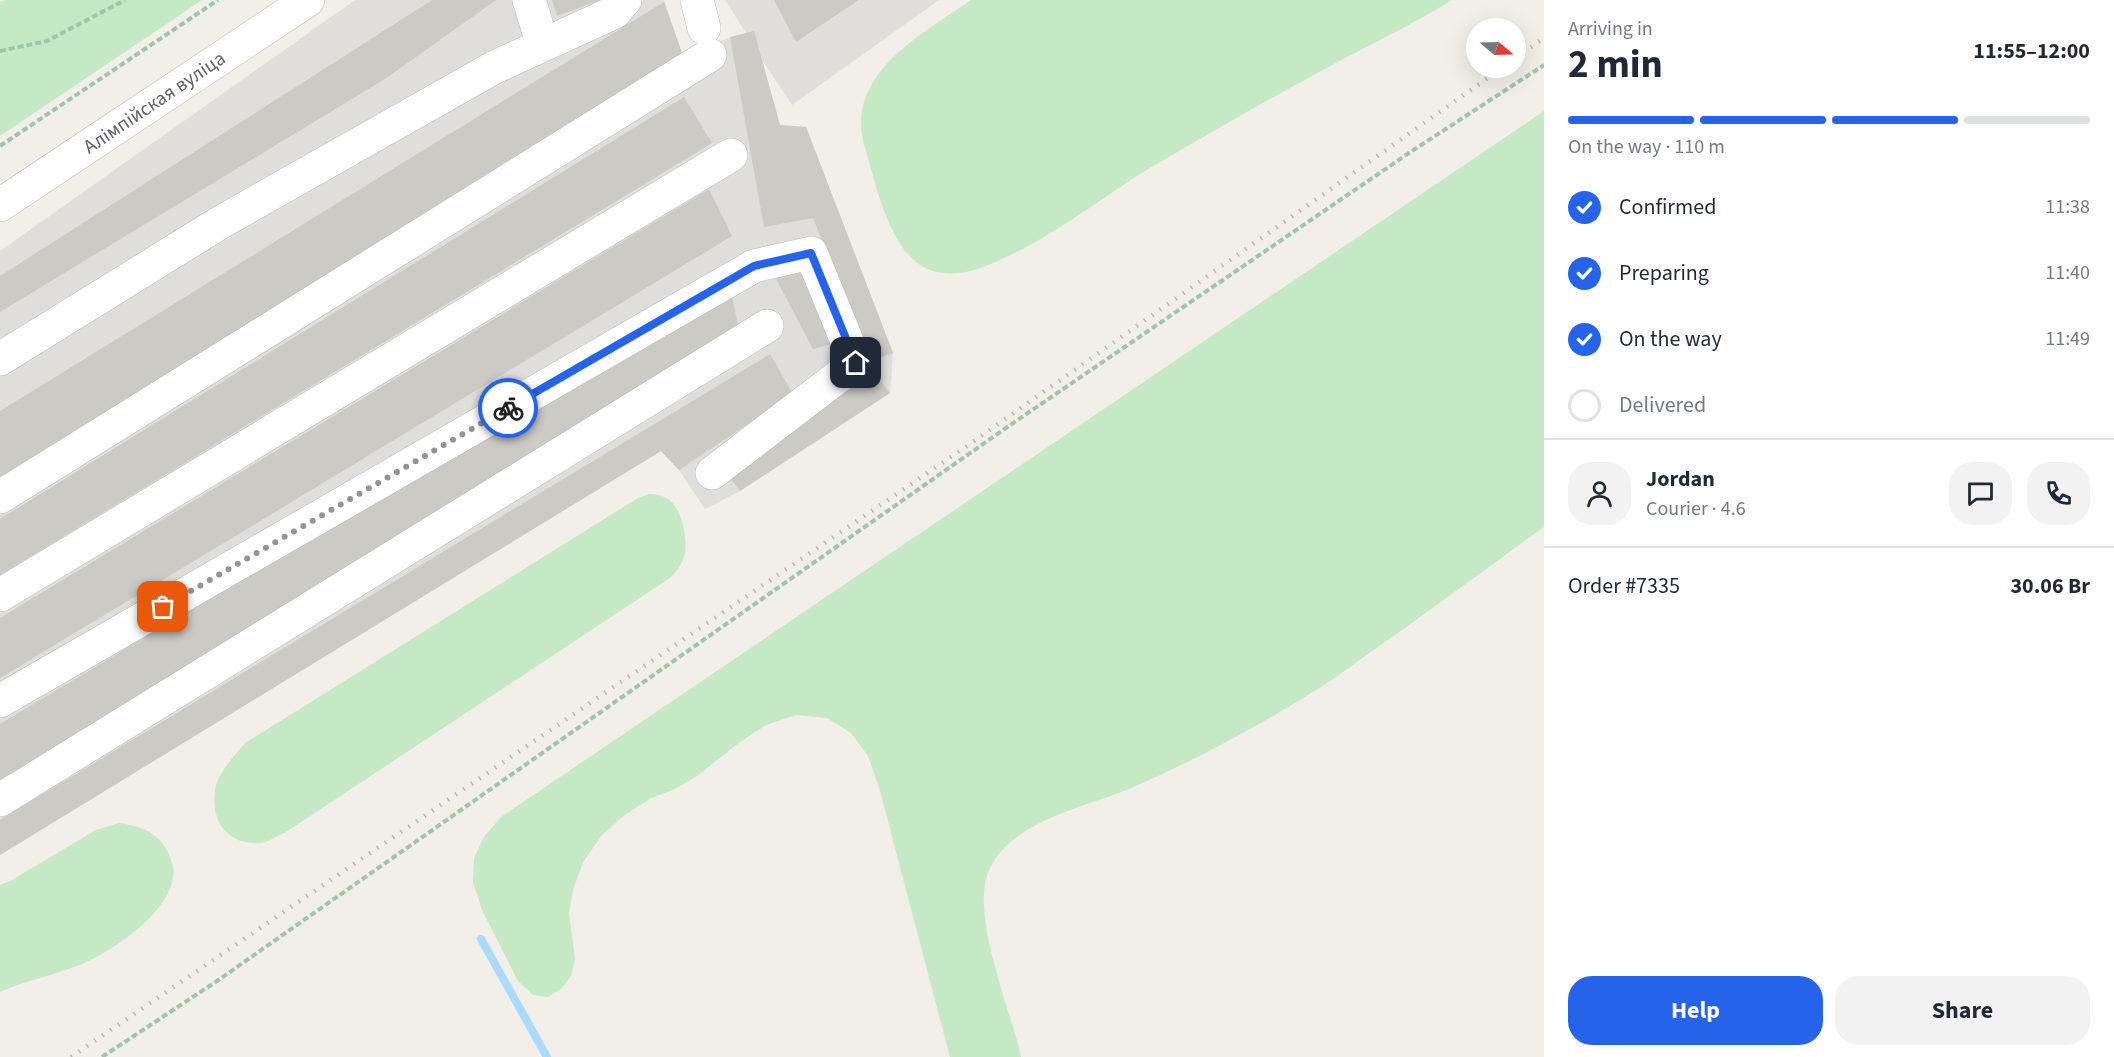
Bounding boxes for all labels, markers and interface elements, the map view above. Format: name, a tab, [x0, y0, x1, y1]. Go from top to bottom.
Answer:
text: Arriving in	[1568, 15, 1653, 43]
north arrow	[1466, 18, 1526, 78]
map controls	[1466, 18, 1526, 78]
text: 11:55–12:00	[1973, 35, 2090, 67]
text: 2 min	[1568, 37, 1663, 93]
street label: Алімпійская вуліца	[78, 45, 231, 161]
text: On the way · 110 m	[1568, 133, 1725, 161]
icon: check	[1568, 191, 1601, 224]
text: Confirmed	[1619, 191, 1716, 223]
text: 11:38	[2045, 193, 2090, 221]
icon: check	[1568, 257, 1601, 290]
text: Preparing	[1619, 257, 1709, 289]
text: 11:40	[2045, 259, 2090, 287]
icon: check	[1568, 323, 1601, 356]
text: On the way	[1619, 323, 1722, 355]
text: 11:49	[2045, 325, 2090, 353]
pin	[830, 337, 881, 388]
icon: home	[839, 346, 872, 379]
courier	[478, 378, 538, 438]
text: Delivered	[1619, 389, 1706, 421]
icon: bike	[492, 392, 525, 425]
button: person	[1568, 462, 1631, 525]
button: chat	[1949, 462, 2012, 525]
button: phone	[2027, 462, 2090, 525]
text: Jordan	[1646, 463, 1715, 495]
text: Courier · 4.6	[1646, 495, 1746, 523]
text: Order #7335	[1568, 570, 1680, 602]
text: 30.06 Br	[2010, 570, 2090, 602]
pin	[137, 581, 188, 632]
icon: bag	[146, 590, 179, 623]
button: Help	[1568, 976, 1823, 1045]
button: Share	[1835, 976, 2090, 1045]

